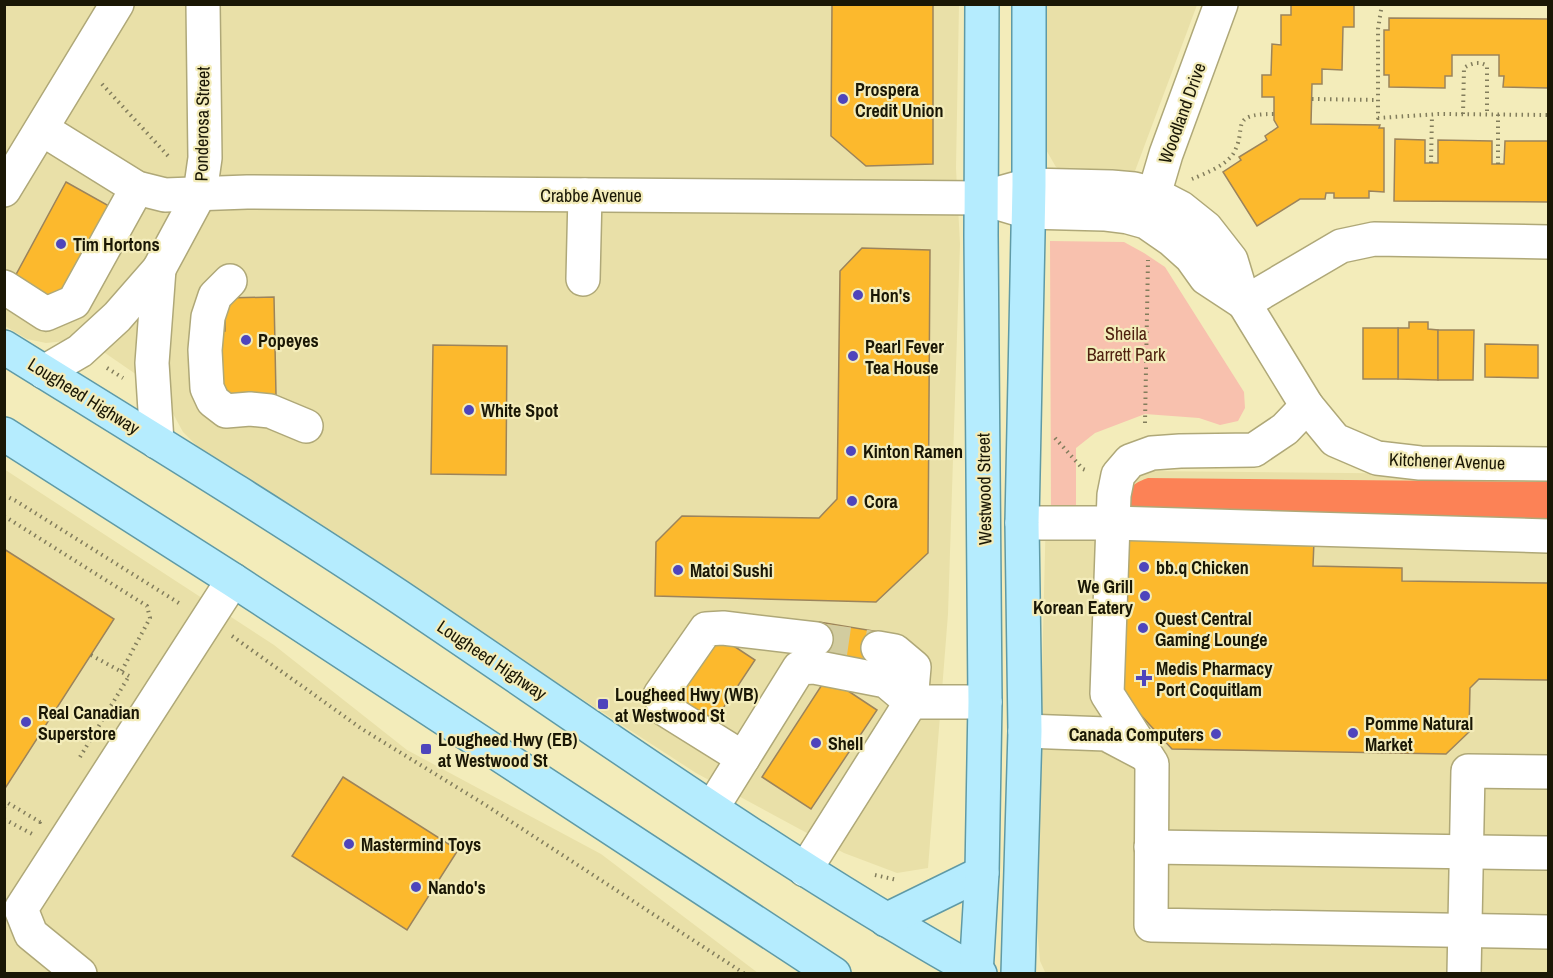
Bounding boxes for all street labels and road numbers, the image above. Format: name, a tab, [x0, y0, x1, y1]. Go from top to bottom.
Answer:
street label: Woodland Drive	[1152, 59, 1212, 167]
street label: Ponderosa Street	[188, 66, 216, 182]
street label: Crabbe Avenue	[540, 183, 642, 208]
street label: Lougheed Highway	[23, 352, 145, 441]
street label: Westwood Street	[971, 433, 997, 545]
street label: Kitchener Avenue	[1388, 446, 1506, 476]
street label: Lougheed Highway	[432, 614, 552, 706]

